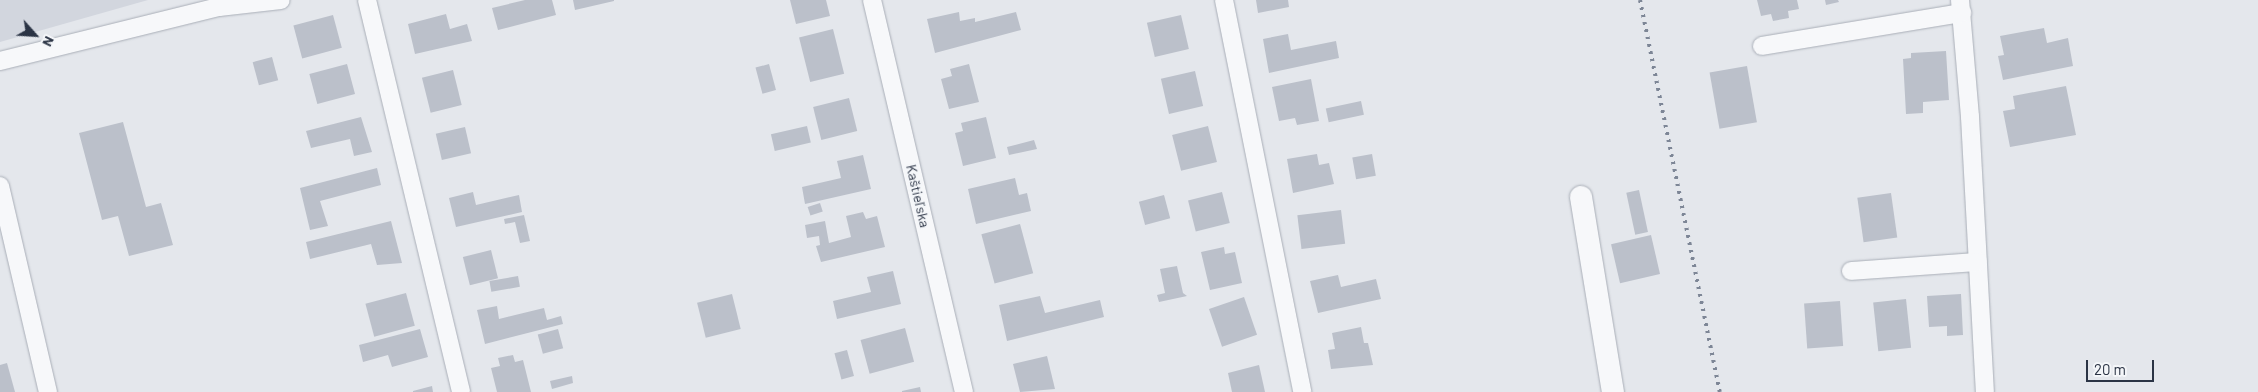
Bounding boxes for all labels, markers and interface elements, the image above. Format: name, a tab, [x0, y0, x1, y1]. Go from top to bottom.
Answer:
north arrow	[10, 10, 60, 60]
text: N	[39, 34, 59, 50]
street label: Kaštieľska	[903, 163, 933, 229]
scale bar	[2088, 350, 2156, 382]
text: 20 m	[2094, 360, 2126, 378]

